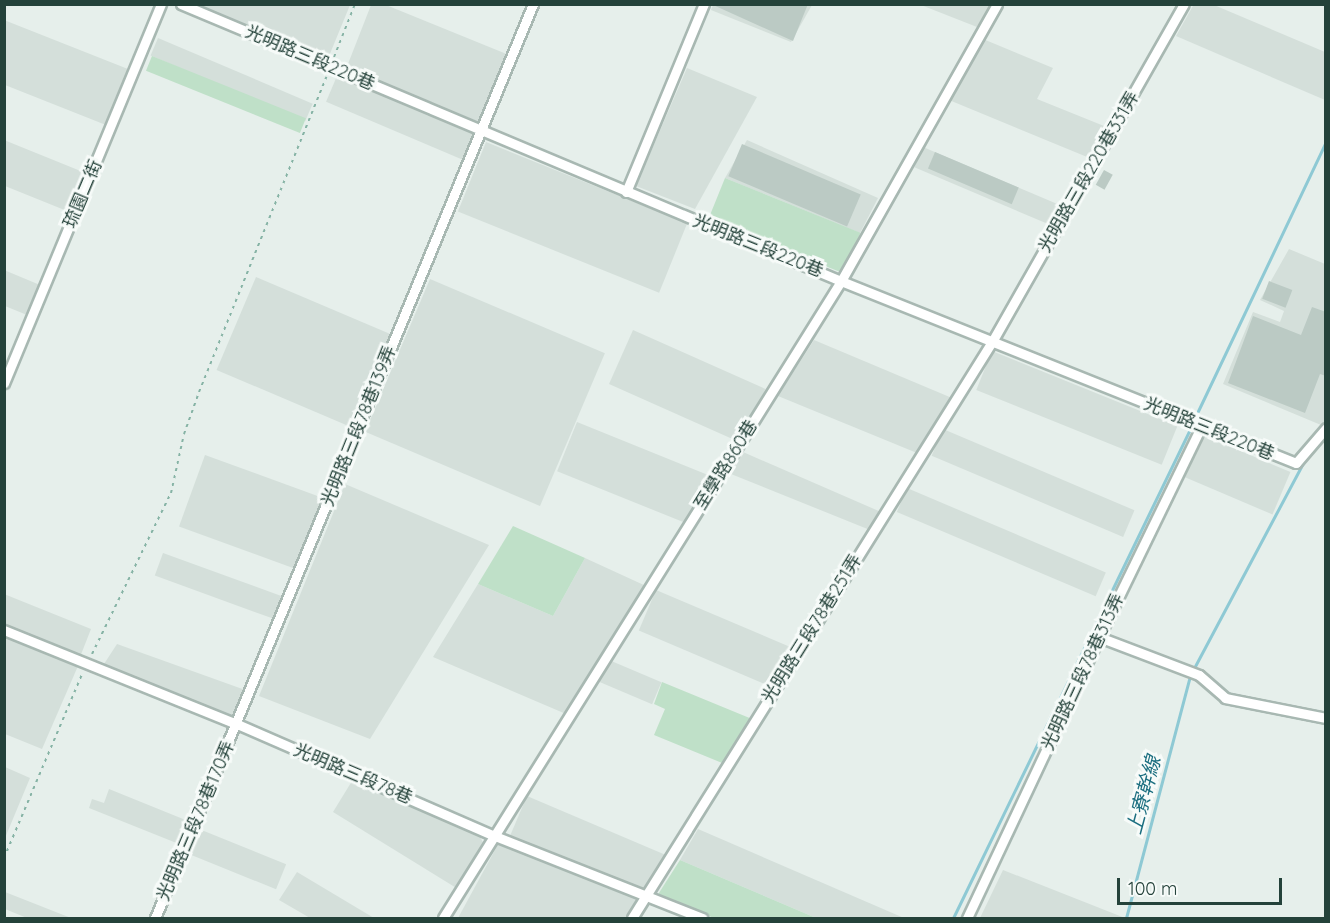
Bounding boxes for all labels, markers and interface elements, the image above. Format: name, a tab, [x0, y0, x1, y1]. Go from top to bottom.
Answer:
street label: 光明路三段220巷	[242, 21, 378, 95]
street label: 光明路三段220巷331弄	[1034, 88, 1144, 256]
street label: 琉園二街	[59, 157, 107, 231]
street label: 光明路三段220巷	[690, 210, 826, 282]
street label: 光明路三段78巷139弄	[317, 343, 401, 509]
street label: 光明路三段220巷	[1141, 393, 1277, 465]
street label: 至學路860巷	[690, 416, 762, 514]
street label: 光明路三段78巷251弄	[757, 551, 867, 707]
street label: 光明路三段78巷313弄	[1037, 590, 1129, 754]
street label: 光明路三段78巷170弄	[153, 738, 239, 904]
street label: 光明路三段78巷	[290, 739, 416, 809]
water label: 上寮幹線	[1121, 753, 1165, 837]
scale bar	[1120, 866, 1285, 904]
text: 100 m	[1128, 877, 1177, 900]

